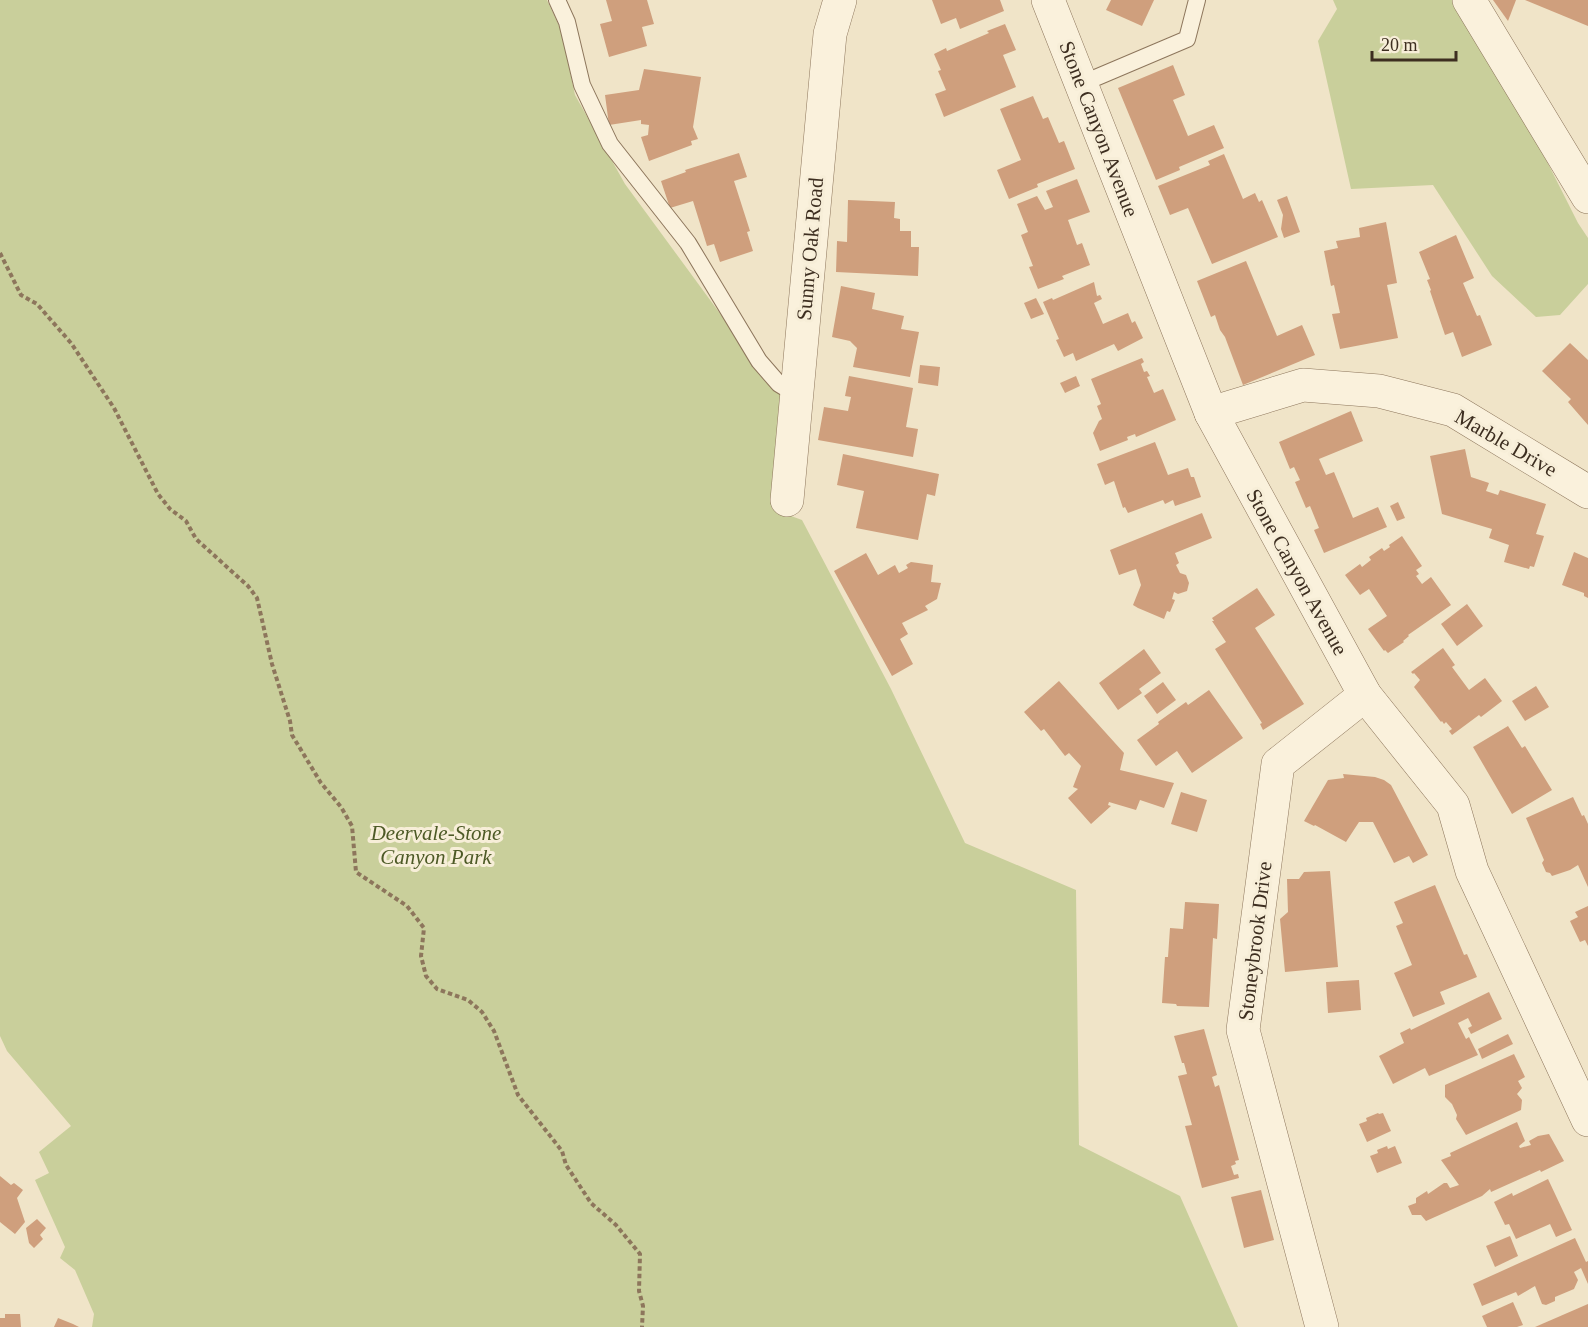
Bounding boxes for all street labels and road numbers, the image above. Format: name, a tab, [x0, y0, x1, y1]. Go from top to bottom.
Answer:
street label: Stone Canyon Avenue	[1054, 38, 1144, 220]
street label: Sunny Oak Road	[792, 176, 828, 322]
street label: Marble Drive	[1451, 404, 1561, 482]
street label: Stone Canyon Avenue	[1241, 485, 1353, 659]
street label: Stoneybrook Drive	[1233, 860, 1277, 1022]

